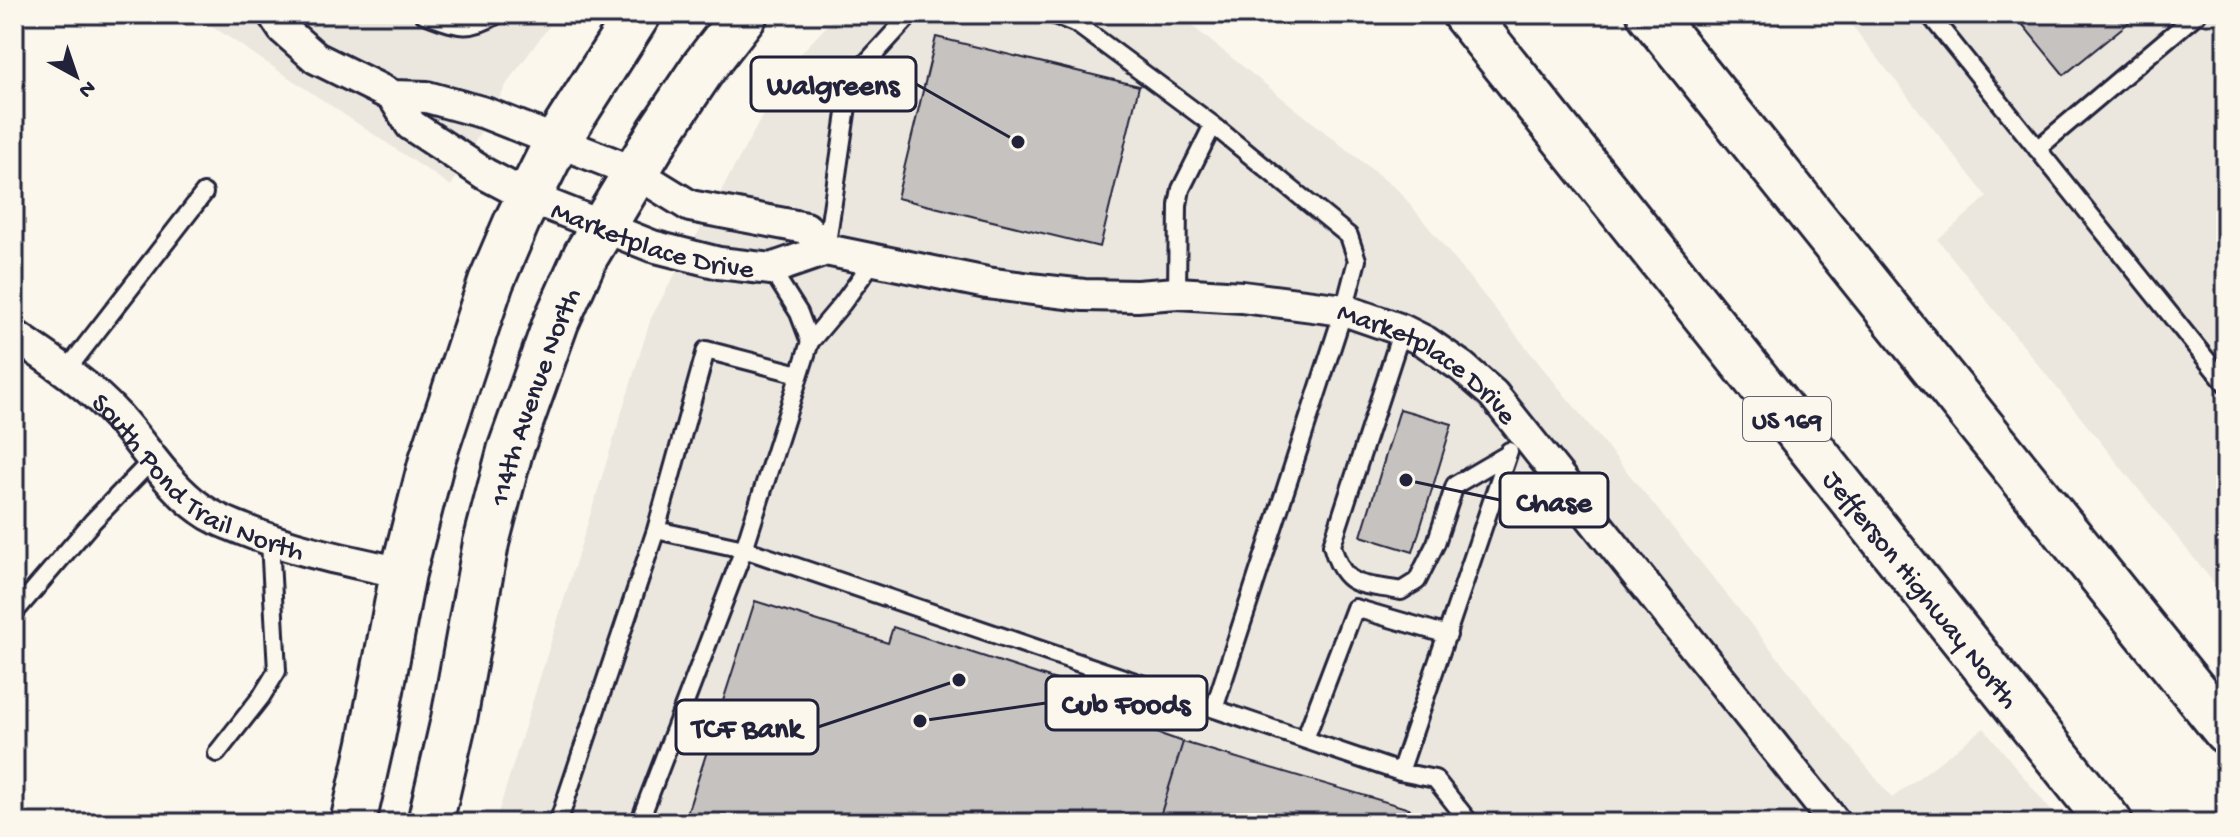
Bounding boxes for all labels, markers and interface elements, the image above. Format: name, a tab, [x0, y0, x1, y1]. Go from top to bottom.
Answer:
north arrow	[36, 36, 116, 116]
callout: Walgreens	[751, 57, 916, 111]
text: Walgreens	[766, 71, 901, 106]
text: N	[72, 74, 100, 103]
street label: Marketplace Drive	[546, 196, 756, 288]
street label: 114th Avenue North	[484, 283, 590, 511]
street label: Marketplace Drive	[1332, 297, 1523, 433]
street label: South Pond Trail North	[83, 388, 307, 570]
road number: US 169	[1743, 397, 1831, 441]
street label: Jefferson Highway North	[1814, 465, 2024, 717]
callout: Chase	[1500, 473, 1608, 527]
text: Chase	[1516, 488, 1593, 523]
callout: Cub Foods	[1046, 676, 1207, 730]
text: Cub Foods	[1062, 690, 1192, 725]
callout: TCF Bank	[676, 700, 818, 754]
text: TCF Bank	[690, 714, 806, 749]

